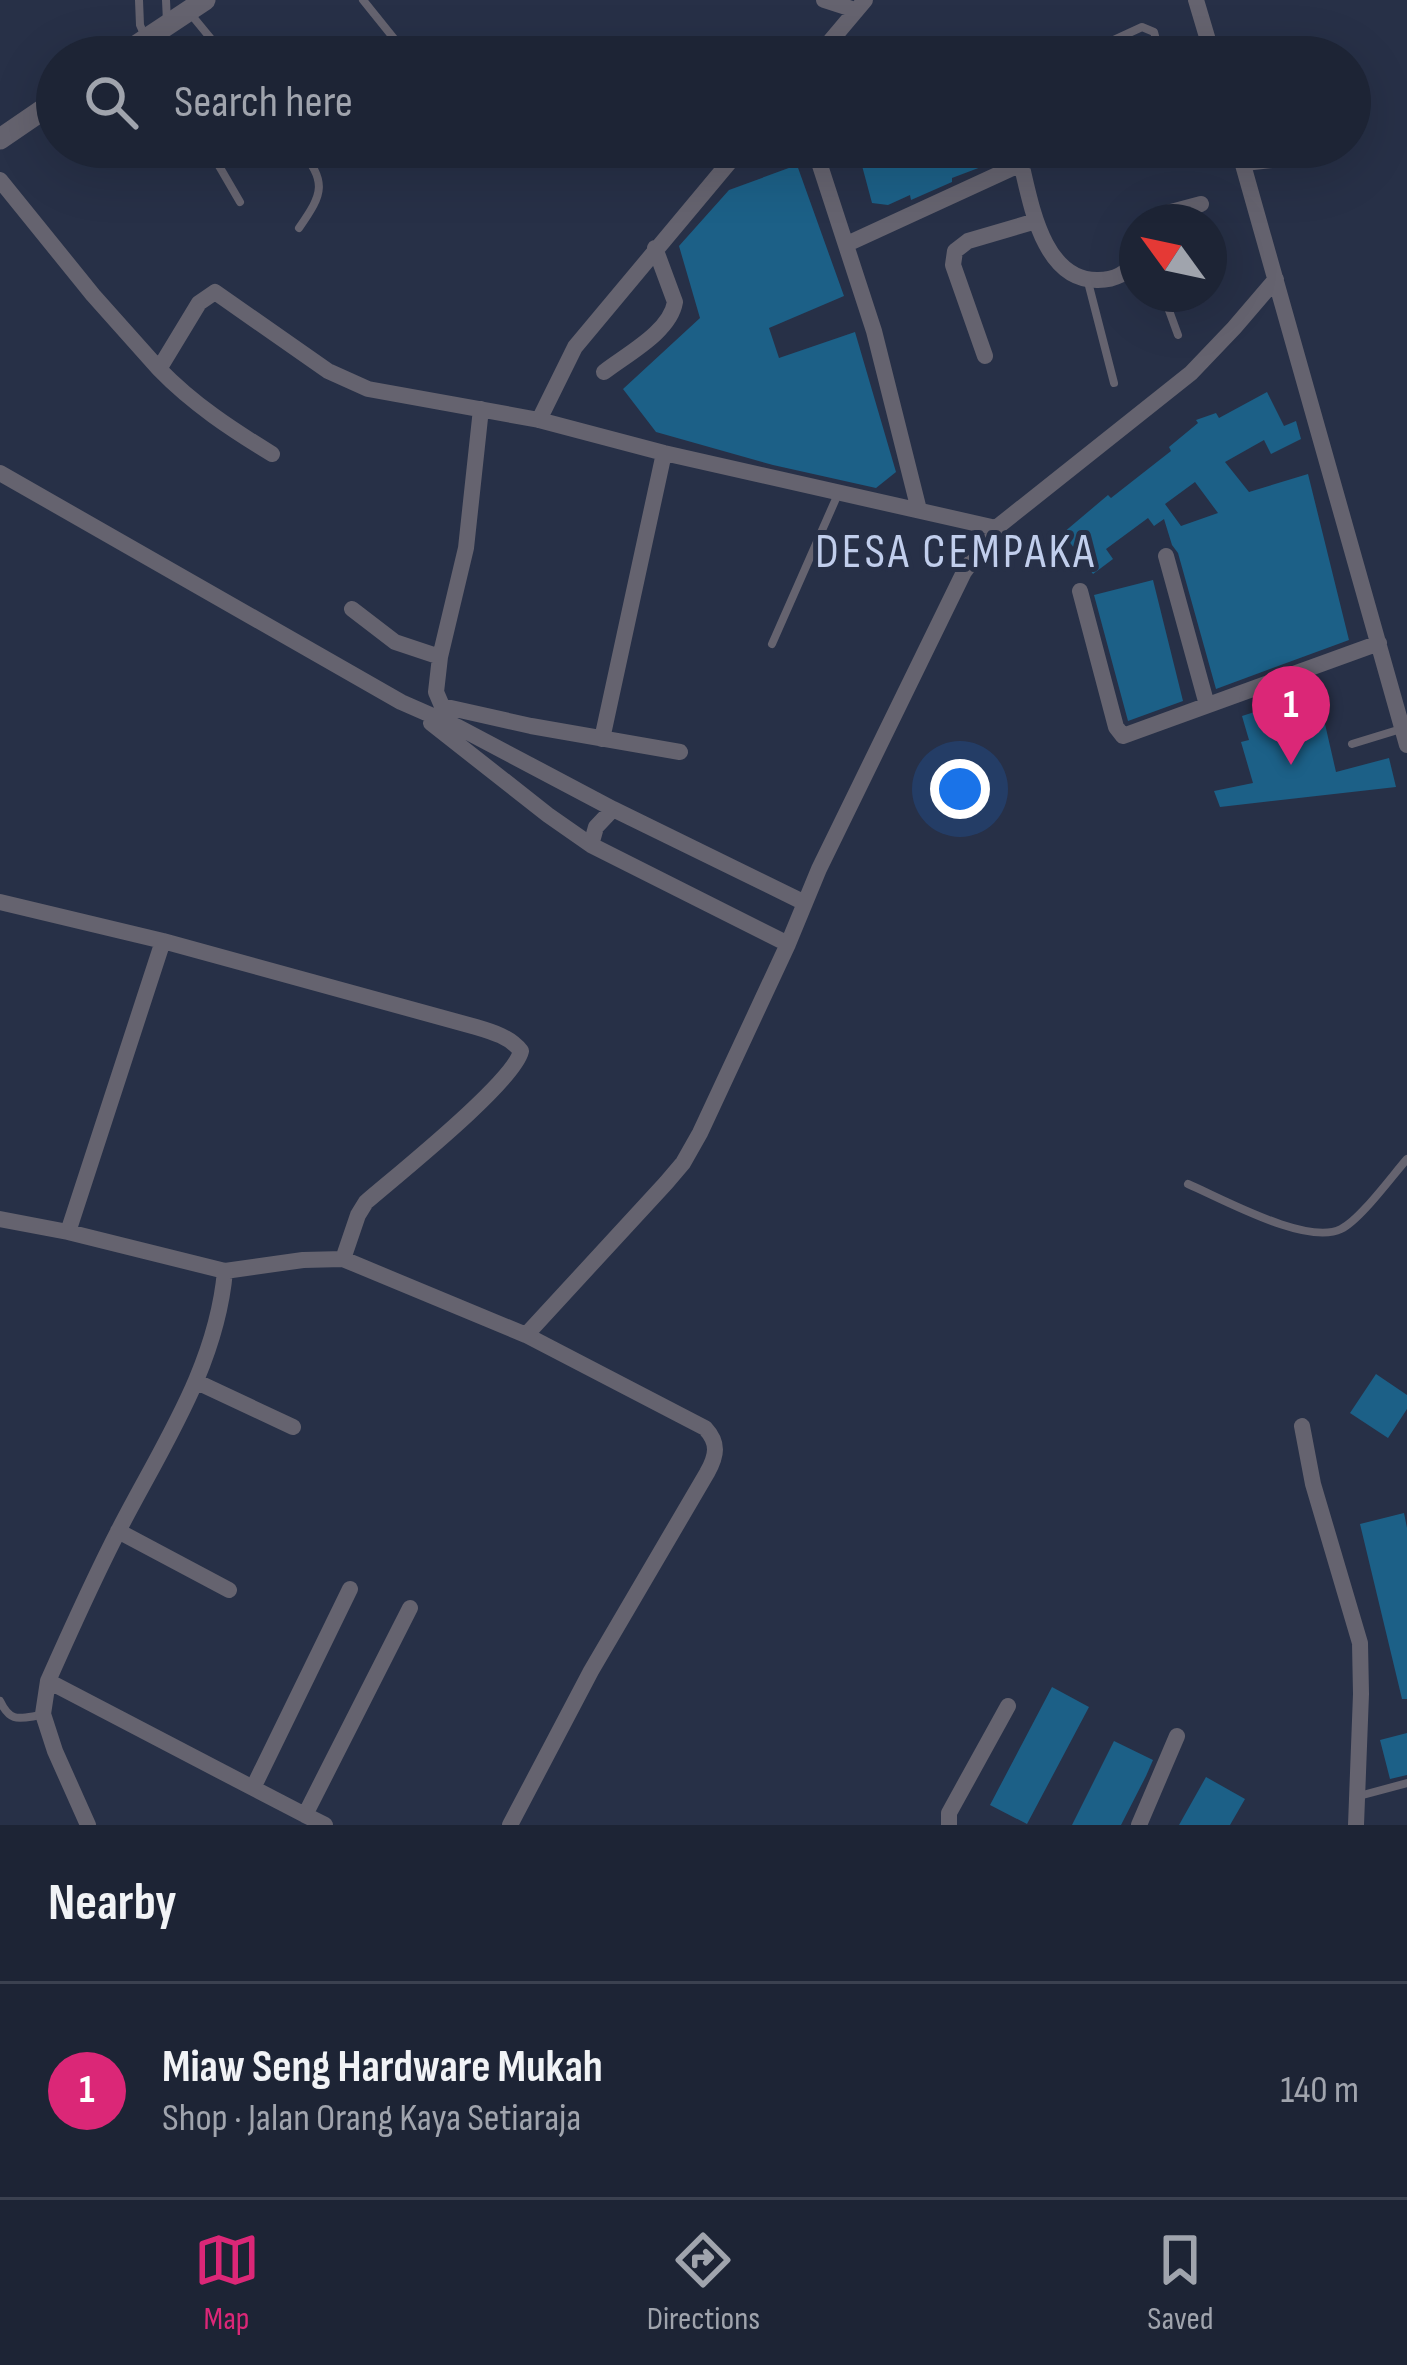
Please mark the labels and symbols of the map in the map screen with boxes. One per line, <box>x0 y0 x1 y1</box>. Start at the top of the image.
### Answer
north arrow <box>1119 204 1227 312</box>
district label: DESA CEMPAKA <box>815 524 1097 581</box>
pin: 1 <box>1252 666 1330 765</box>
your location <box>930 759 990 819</box>

